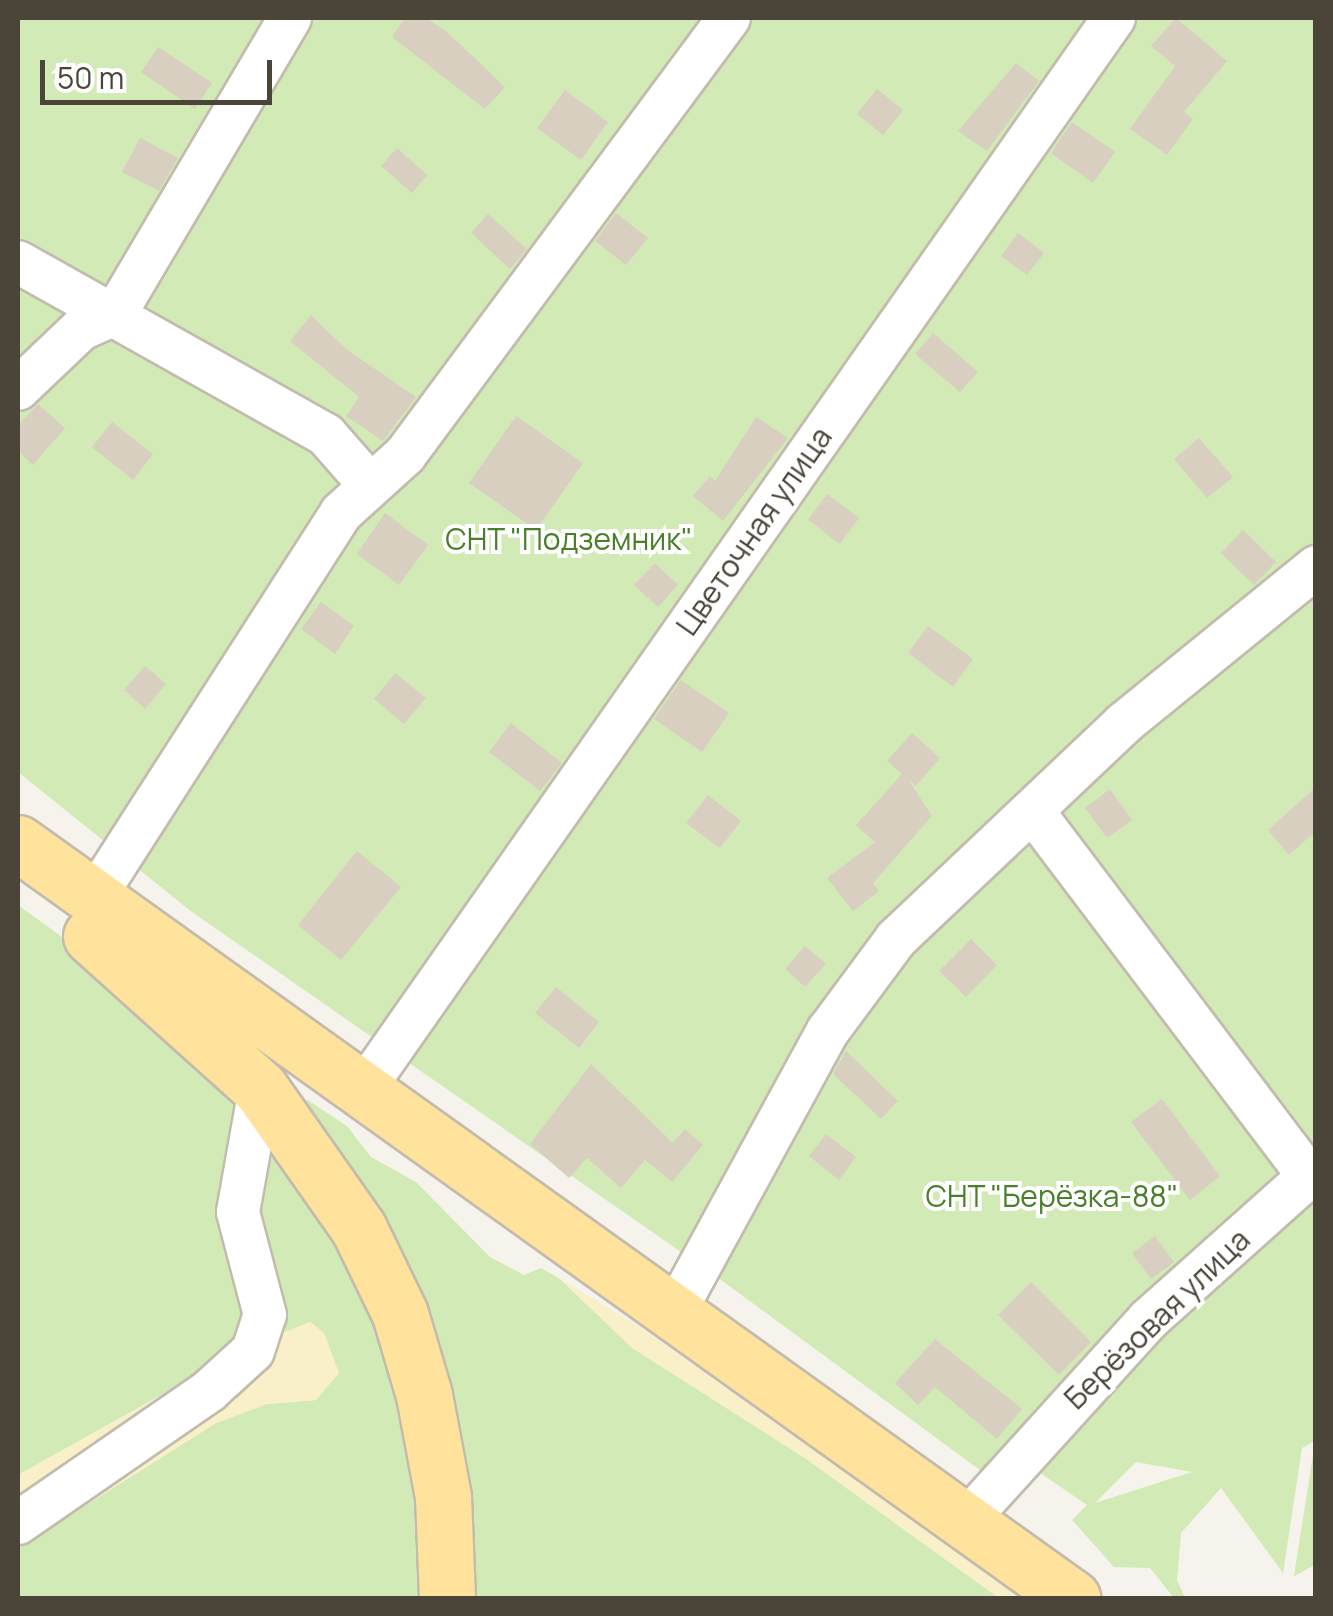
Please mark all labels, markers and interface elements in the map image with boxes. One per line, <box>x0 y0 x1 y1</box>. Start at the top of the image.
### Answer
scale bar <box>45 40 278 102</box>
text: 50 m <box>57 57 124 98</box>
street label: Цветочная улица <box>669 420 839 642</box>
park label: СНТ "Подземник" <box>445 521 693 557</box>
park label: СНТ "Берёзка-88" <box>925 1178 1179 1214</box>
street label: Берёзовая улица <box>1057 1222 1257 1416</box>

